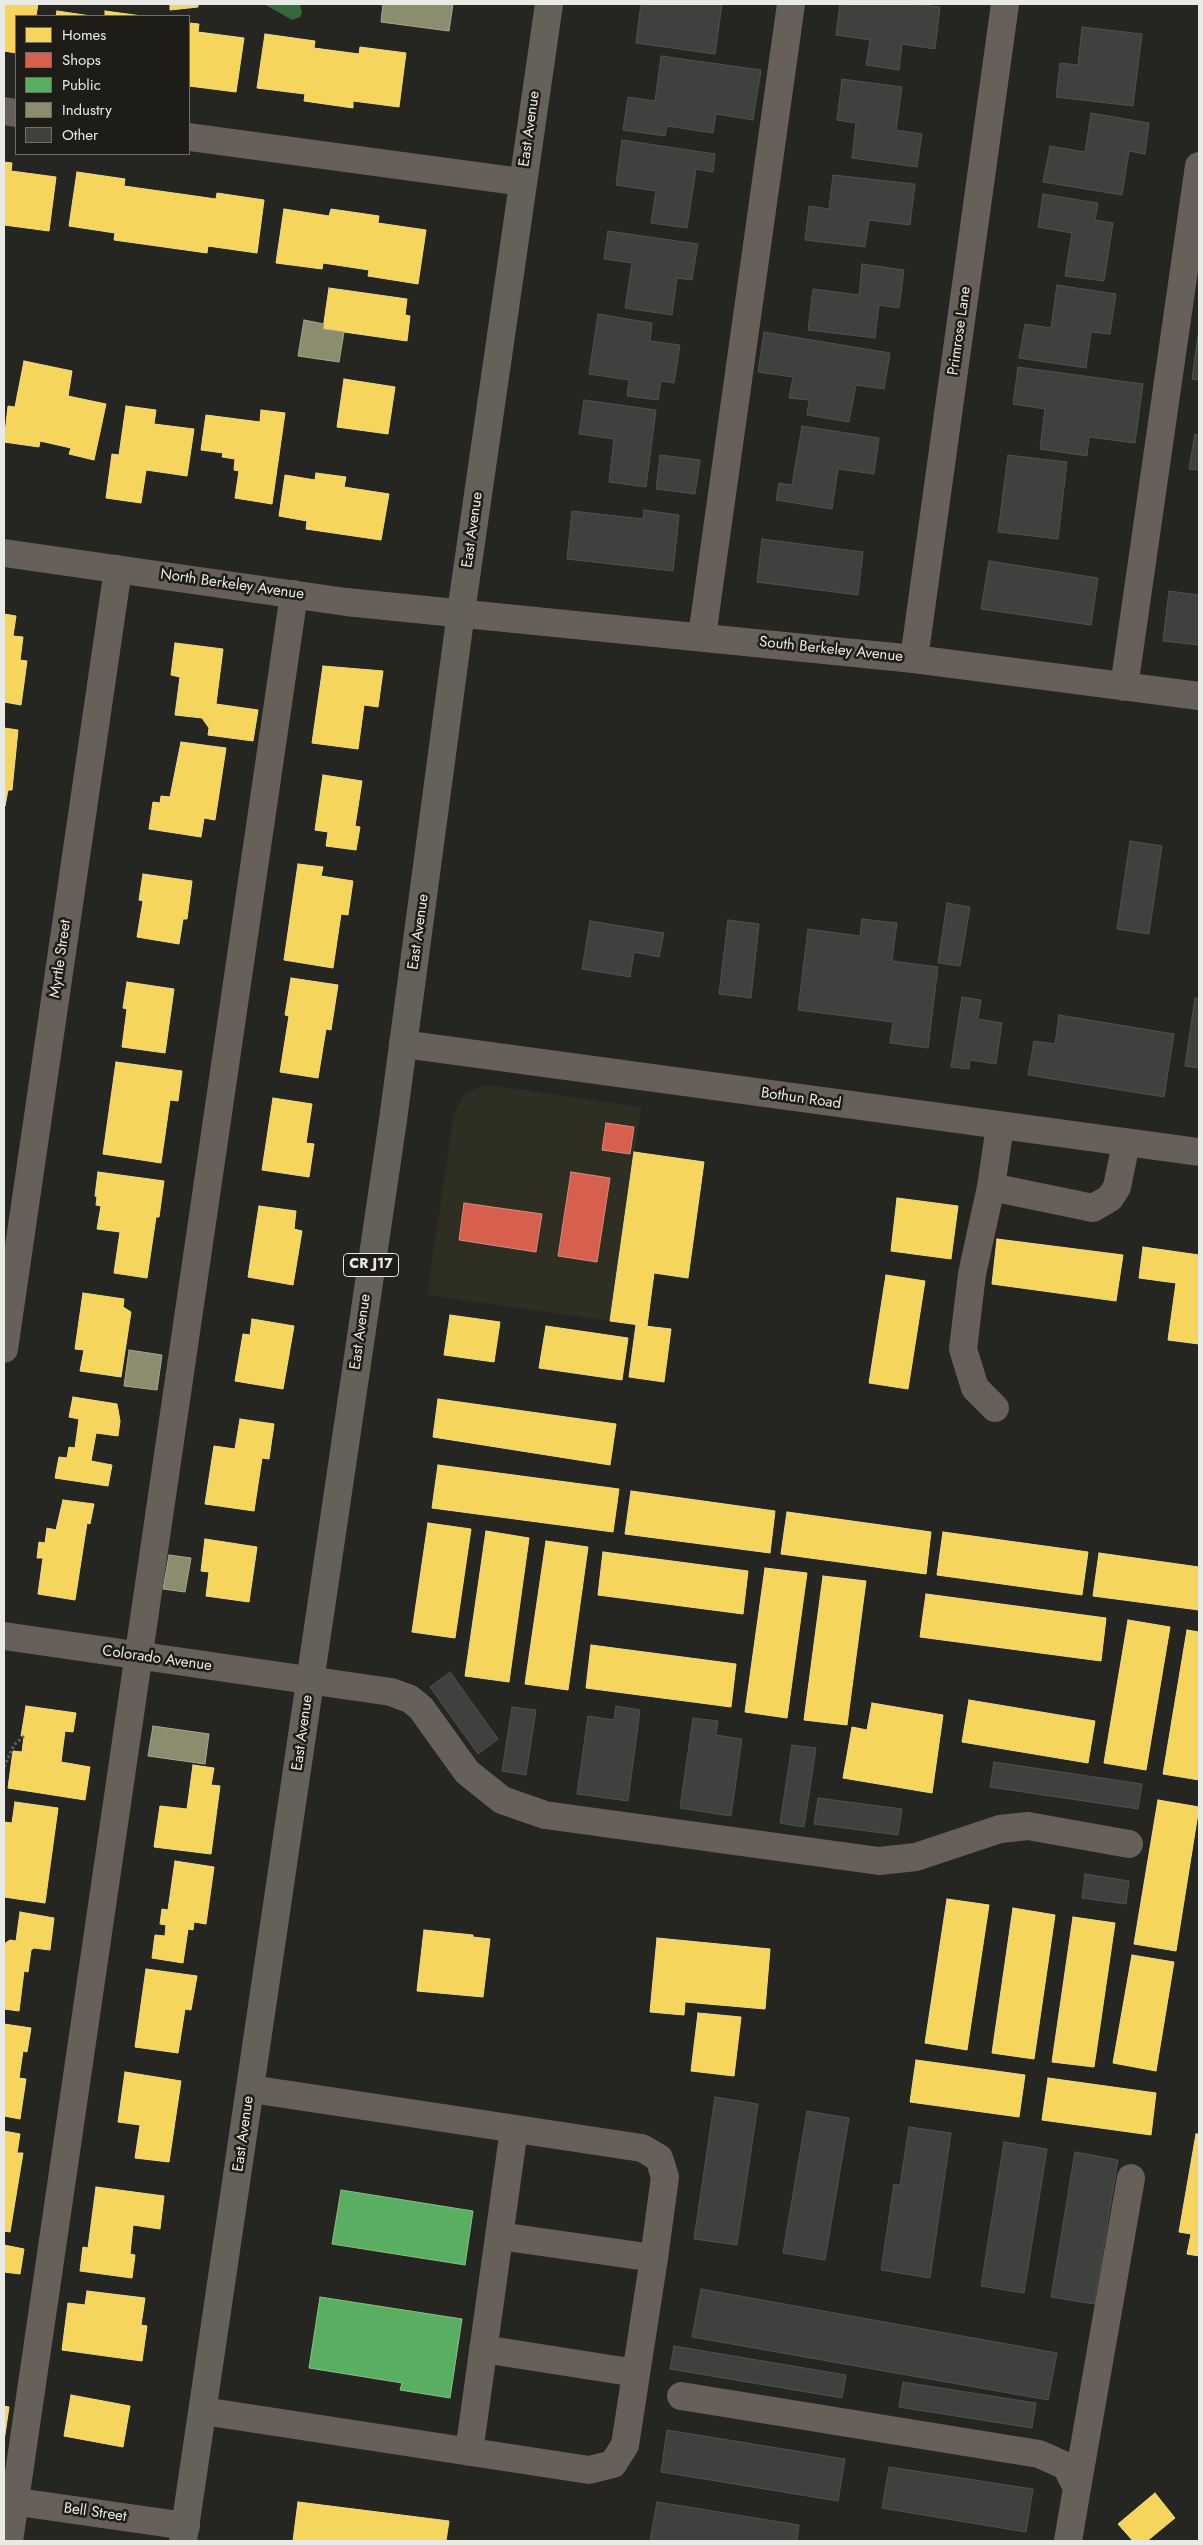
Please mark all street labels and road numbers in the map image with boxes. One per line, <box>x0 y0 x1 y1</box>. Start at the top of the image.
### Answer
street label: East Avenue <box>516 90 544 168</box>
street label: Primrose Lane <box>945 285 975 377</box>
street label: East Avenue <box>459 491 487 569</box>
street label: North Berkeley Avenue <box>159 566 305 604</box>
street label: South Berkeley Avenue <box>758 634 904 666</box>
street label: East Avenue <box>405 893 433 971</box>
street label: Myrtle Street <box>47 919 75 999</box>
street label: Bothun Road <box>760 1084 842 1114</box>
road number: CR J17 <box>344 1254 398 1276</box>
street label: East Avenue <box>347 1293 375 1371</box>
street label: Colorado Avenue <box>101 1642 213 1676</box>
street label: East Avenue <box>289 1694 317 1772</box>
street label: East Avenue <box>230 2095 258 2173</box>
street label: Bell Street <box>62 2500 128 2526</box>

